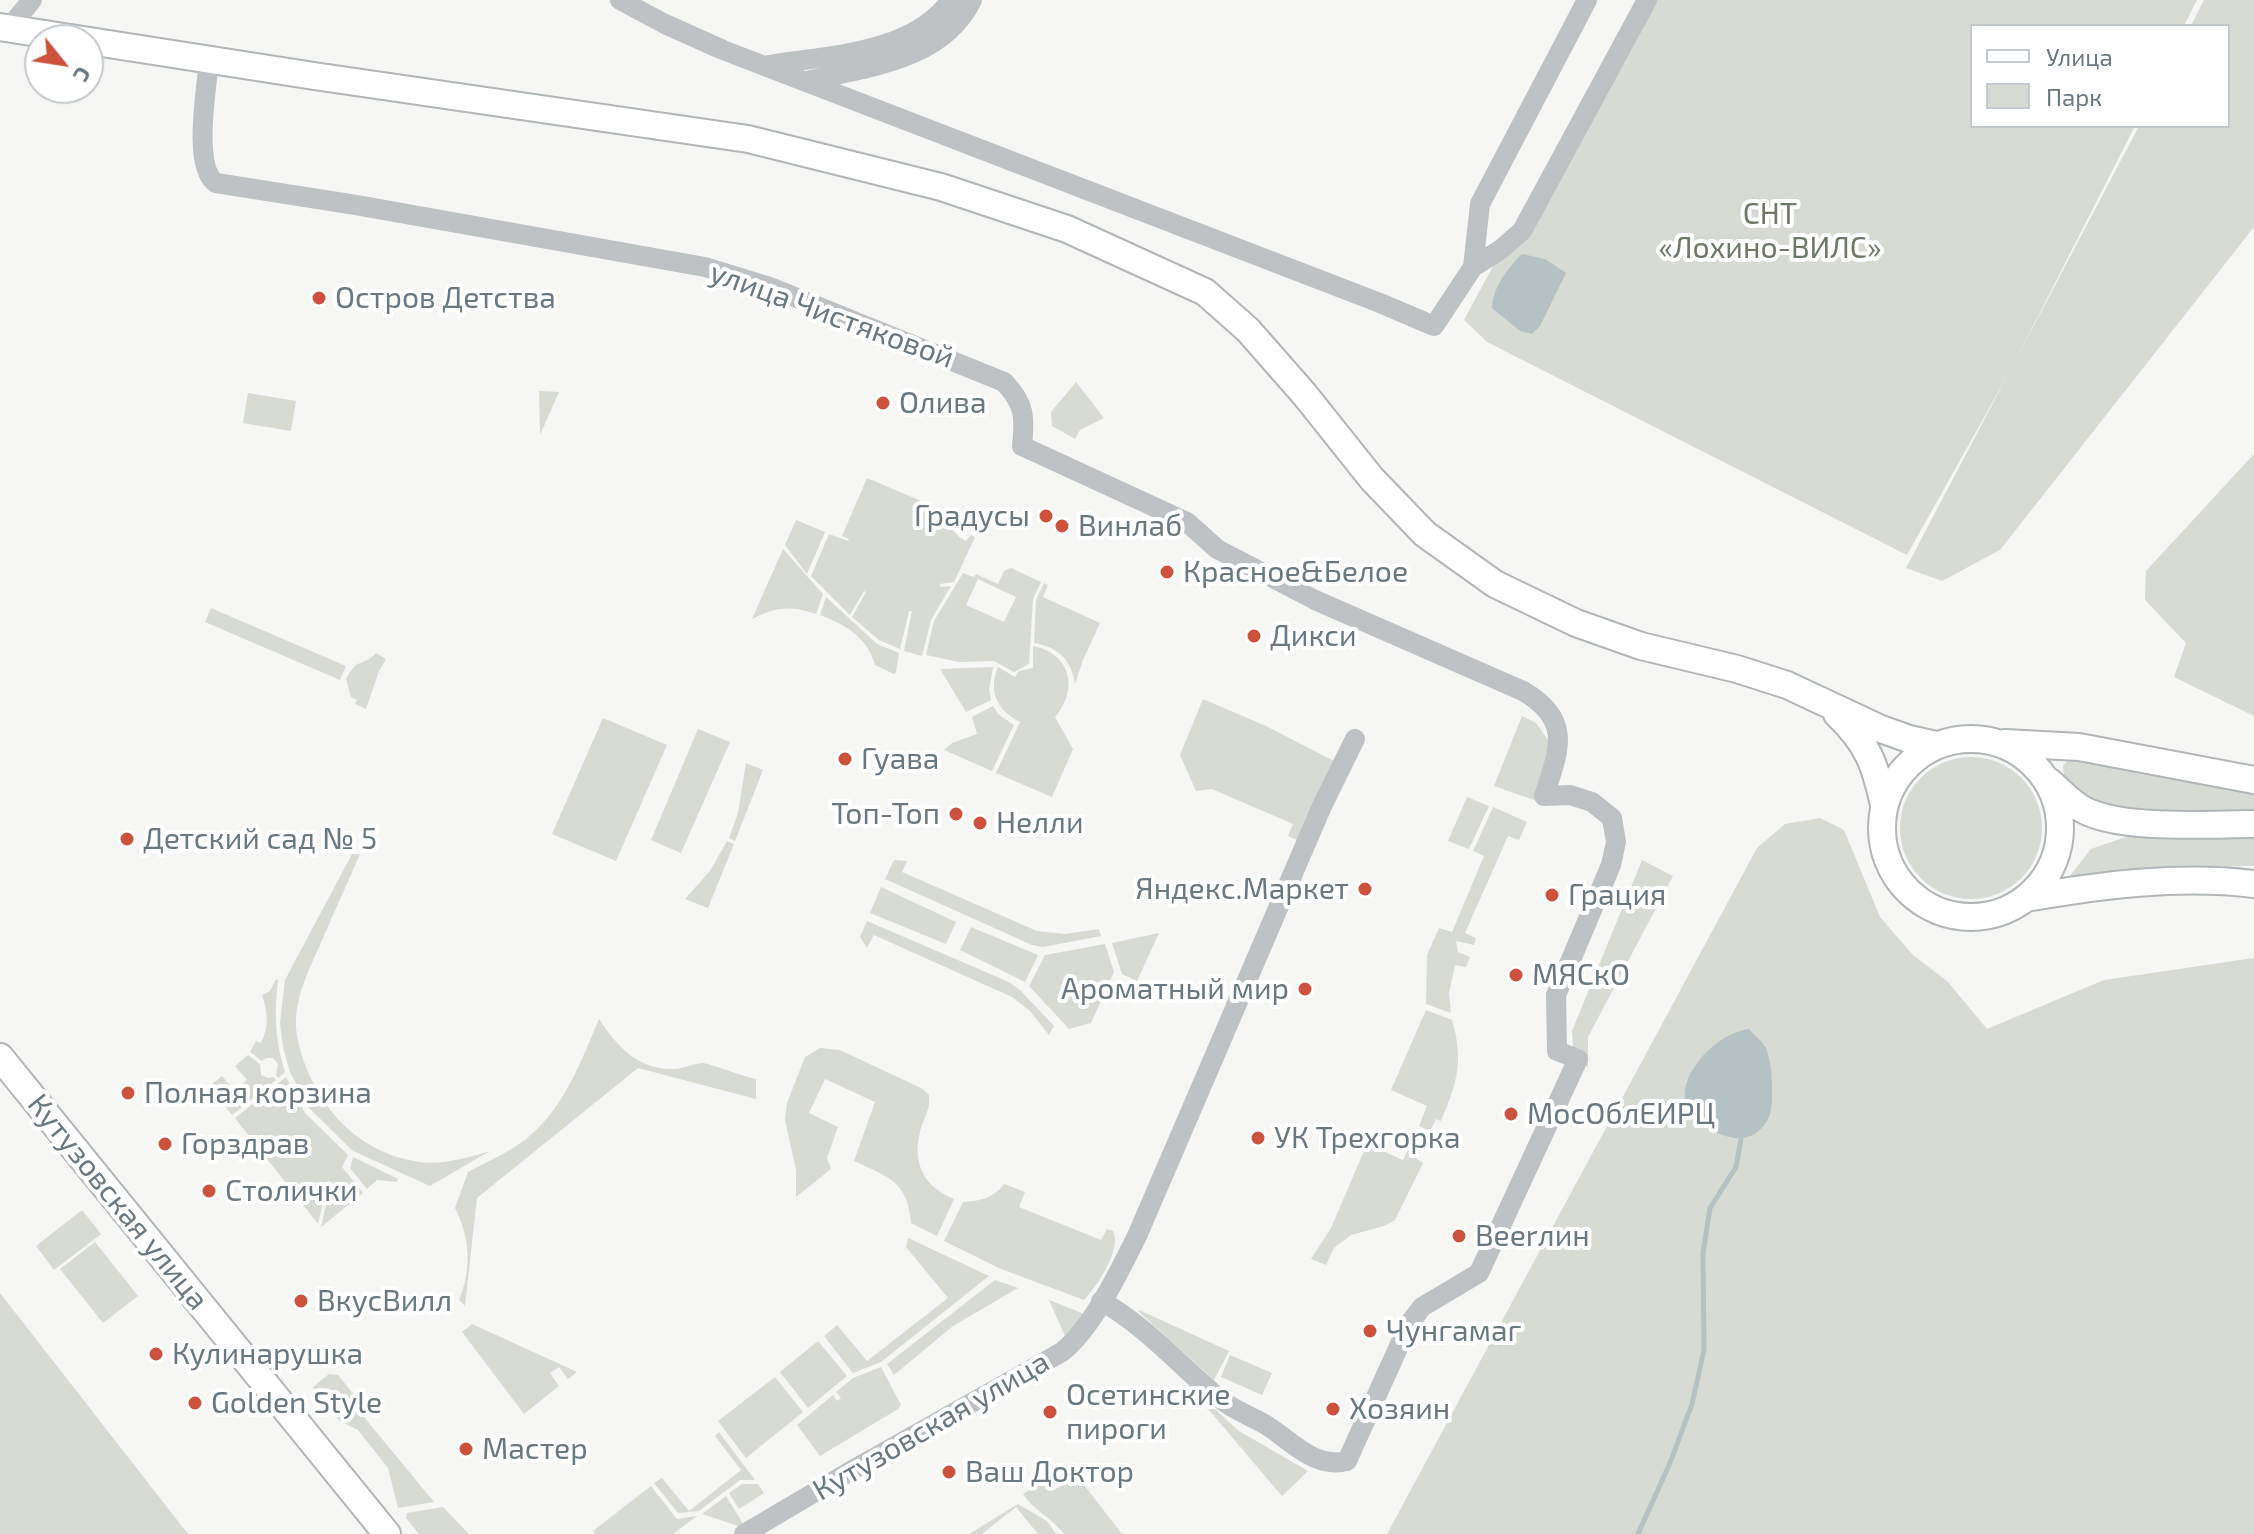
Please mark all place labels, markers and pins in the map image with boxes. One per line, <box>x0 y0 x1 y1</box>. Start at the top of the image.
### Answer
place label: Остров Детства <box>335 280 556 316</box>
marker: Остров Детства <box>310 289 328 307</box>
place label: Олива <box>899 385 986 421</box>
marker: Олива <box>874 394 892 412</box>
place label: Градусы <box>914 498 1030 534</box>
marker: Градусы <box>1037 507 1055 525</box>
place label: Винлаб <box>1078 508 1182 544</box>
marker: Винлаб <box>1053 517 1071 535</box>
place label: Красное&Белое <box>1183 554 1408 590</box>
marker: Красное&Белое <box>1158 563 1176 581</box>
place label: Дикси <box>1270 618 1357 654</box>
marker: Дикси <box>1245 627 1263 645</box>
place label: Гуава <box>861 741 939 777</box>
marker: Гуава <box>836 750 854 768</box>
place label: Топ-Топ <box>831 796 940 832</box>
marker: Топ-Топ <box>947 805 965 823</box>
place label: Нелли <box>996 805 1084 841</box>
marker: Нелли <box>971 814 989 832</box>
place label: Детский сад № 5 <box>143 821 377 857</box>
marker: Детский сад № 5 <box>118 830 136 848</box>
place label: Яндекс.Маркет <box>1135 871 1349 907</box>
place label: Грация <box>1568 877 1666 913</box>
marker: Яндекс.Маркет <box>1356 880 1374 898</box>
marker: Грация <box>1543 886 1561 904</box>
place label: МЯСкО <box>1532 957 1630 993</box>
marker: МЯСкО <box>1507 966 1525 984</box>
place label: Ароматный мир <box>1061 971 1289 1007</box>
marker: Ароматный мир <box>1296 980 1314 998</box>
place label: Полная корзина <box>144 1075 372 1111</box>
marker: Полная корзина <box>119 1084 137 1102</box>
place label: МосОблЕИРЦ <box>1527 1096 1715 1132</box>
marker: МосОблЕИРЦ <box>1502 1105 1520 1123</box>
place label: УК Трехгорка <box>1274 1120 1460 1156</box>
place label: Горздрав <box>181 1126 309 1162</box>
marker: УК Трехгорка <box>1249 1129 1267 1147</box>
marker: Горздрав <box>156 1135 174 1153</box>
place label: Столички <box>225 1173 358 1209</box>
marker: Столички <box>200 1182 218 1200</box>
place label: Beerлин <box>1475 1218 1590 1254</box>
marker: Beerлин <box>1450 1227 1468 1245</box>
place label: ВкусВилл <box>317 1283 452 1319</box>
marker: ВкусВилл <box>292 1292 310 1310</box>
place label: Чунгамаг <box>1386 1313 1521 1349</box>
marker: Чунгамаг <box>1361 1322 1379 1340</box>
place label: Кулинарушка <box>172 1336 363 1372</box>
marker: Кулинарушка <box>147 1345 165 1363</box>
place label: Осетинские пироги <box>1066 1377 1230 1448</box>
place label: Golden Style <box>211 1385 382 1421</box>
place label: Хозяин <box>1349 1391 1450 1427</box>
marker: Golden Style <box>186 1394 204 1412</box>
marker: Хозяин <box>1324 1400 1342 1418</box>
marker: Осетинские пироги <box>1041 1403 1059 1421</box>
place label: Мастер <box>482 1431 588 1467</box>
marker: Мастер <box>457 1440 475 1458</box>
place label: Ваш Доктор <box>965 1454 1134 1490</box>
marker: Ваш Доктор <box>940 1463 958 1481</box>

